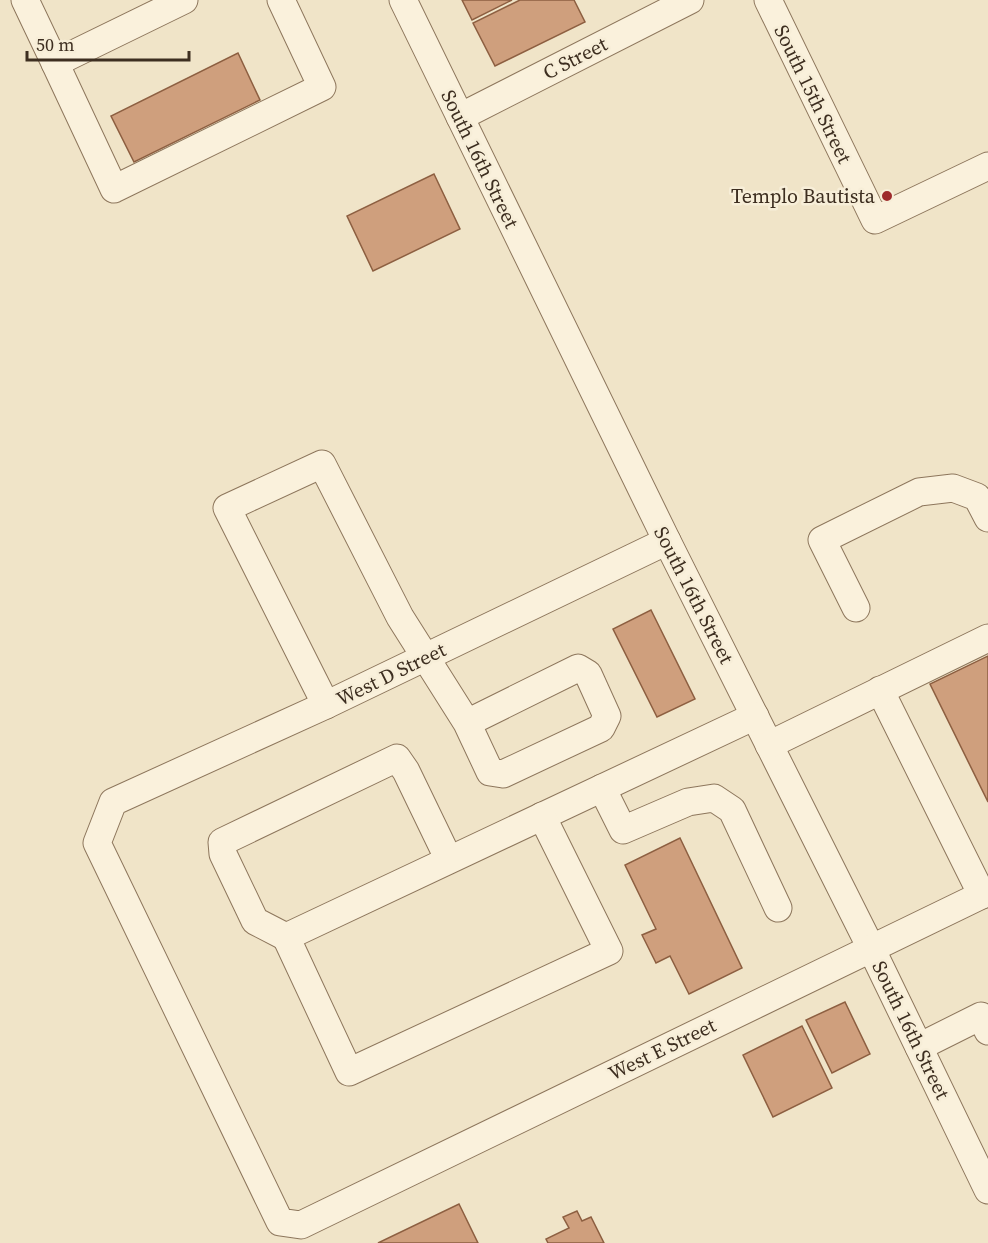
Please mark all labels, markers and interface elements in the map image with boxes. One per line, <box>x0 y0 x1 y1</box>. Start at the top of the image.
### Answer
street label: South 15th Street <box>767 20 859 168</box>
scale bar <box>27 24 189 62</box>
street label: C Street <box>538 30 613 86</box>
text: 50 m <box>36 32 74 57</box>
street label: South 16th Street <box>434 85 526 233</box>
place label: Templo Bautista <box>731 182 876 210</box>
marker: Templo Bautista <box>880 189 894 203</box>
street label: South 16th Street <box>647 521 741 669</box>
street label: West D Street <box>332 635 451 713</box>
street label: South 16th Street <box>865 956 957 1104</box>
street label: West E Street <box>604 1011 721 1087</box>

